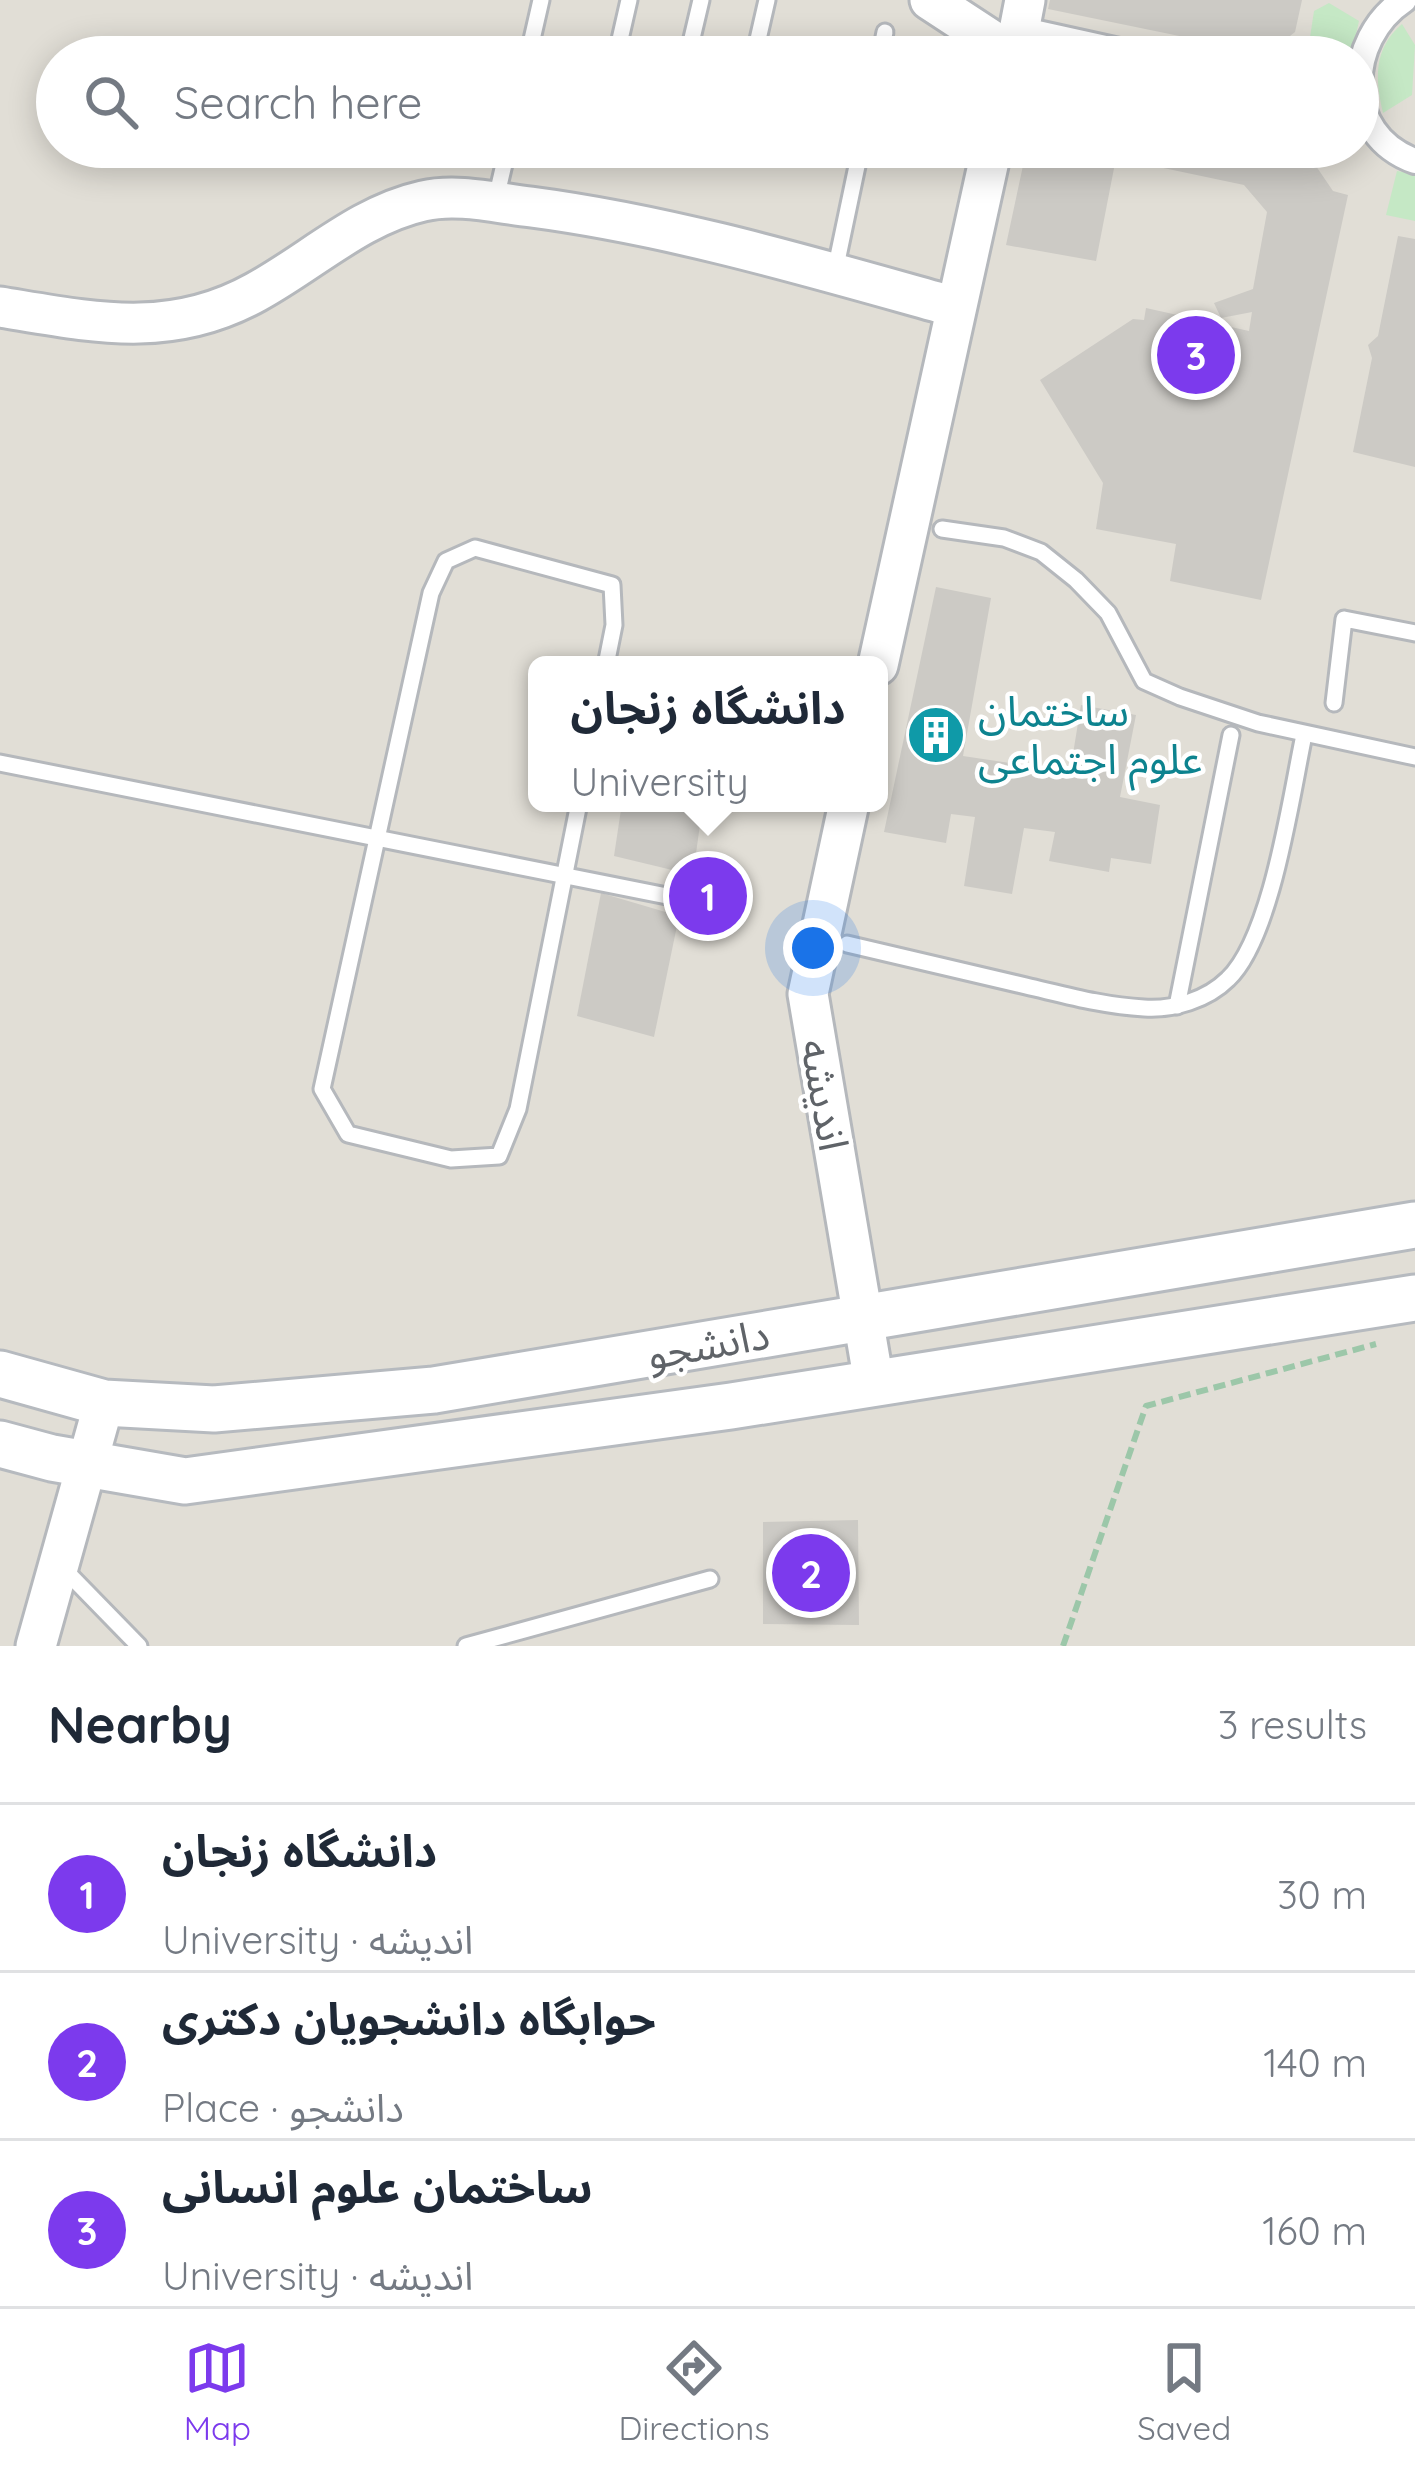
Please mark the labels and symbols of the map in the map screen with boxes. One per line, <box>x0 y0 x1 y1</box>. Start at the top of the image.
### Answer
pin: 3 <box>1157 310 1235 400</box>
place label: ساختمان علوم اجتماعی <box>978 684 1202 791</box>
building icon: ساختمان علوم اجتماعی <box>905 704 967 766</box>
pin: 1 <box>669 851 747 941</box>
your location <box>783 918 843 978</box>
street label: اندیشه <box>790 1035 861 1155</box>
street label: دانشجو <box>642 1307 773 1380</box>
pin: 2 <box>772 1528 850 1618</box>

